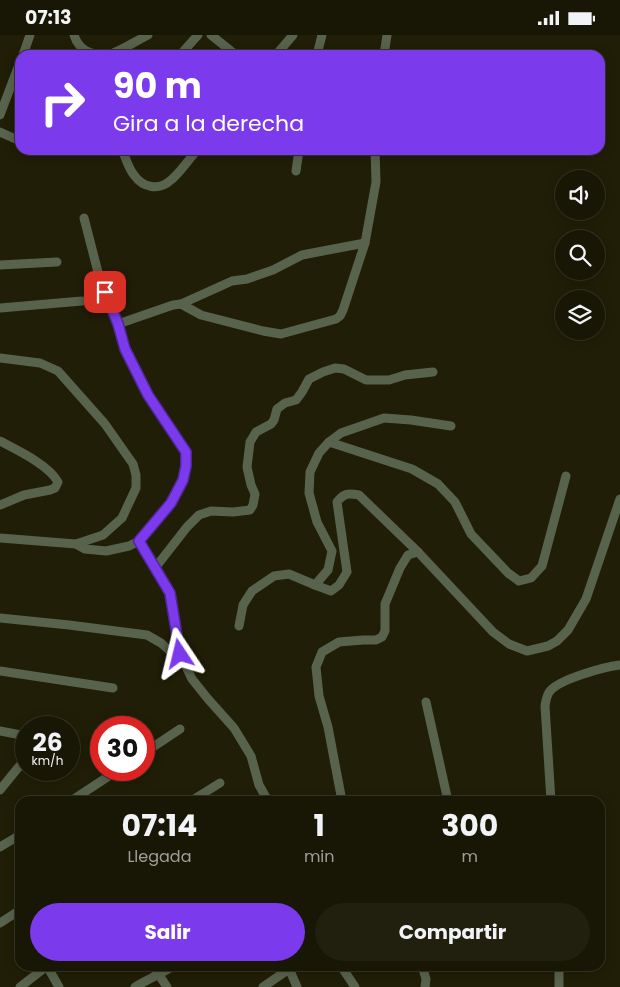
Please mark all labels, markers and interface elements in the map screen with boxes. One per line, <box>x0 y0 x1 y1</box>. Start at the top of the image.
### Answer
text: 07:13 <box>25 4 72 31</box>
text: 90 m <box>113 61 202 110</box>
icon: right <box>30 70 95 135</box>
text: Gira a la derecha <box>113 108 304 139</box>
map controls <box>555 170 605 340</box>
button: sound <box>555 170 605 220</box>
button: search <box>555 230 605 280</box>
pin <box>84 271 126 313</box>
icon: arrive <box>91 278 119 306</box>
button: layers <box>555 290 605 340</box>
position arrow <box>153 627 205 679</box>
speed limit sign: 30 <box>90 716 155 781</box>
text: 26 <box>32 725 63 760</box>
text: km/h <box>32 752 63 769</box>
text: 07:14 <box>122 804 197 847</box>
text: 1 <box>314 804 325 847</box>
text: 300 <box>441 804 498 847</box>
text: Llegada <box>127 845 191 868</box>
text: min <box>304 845 335 868</box>
text: m <box>462 845 478 868</box>
button: Salir <box>30 903 305 961</box>
button: Compartir <box>315 903 590 961</box>

